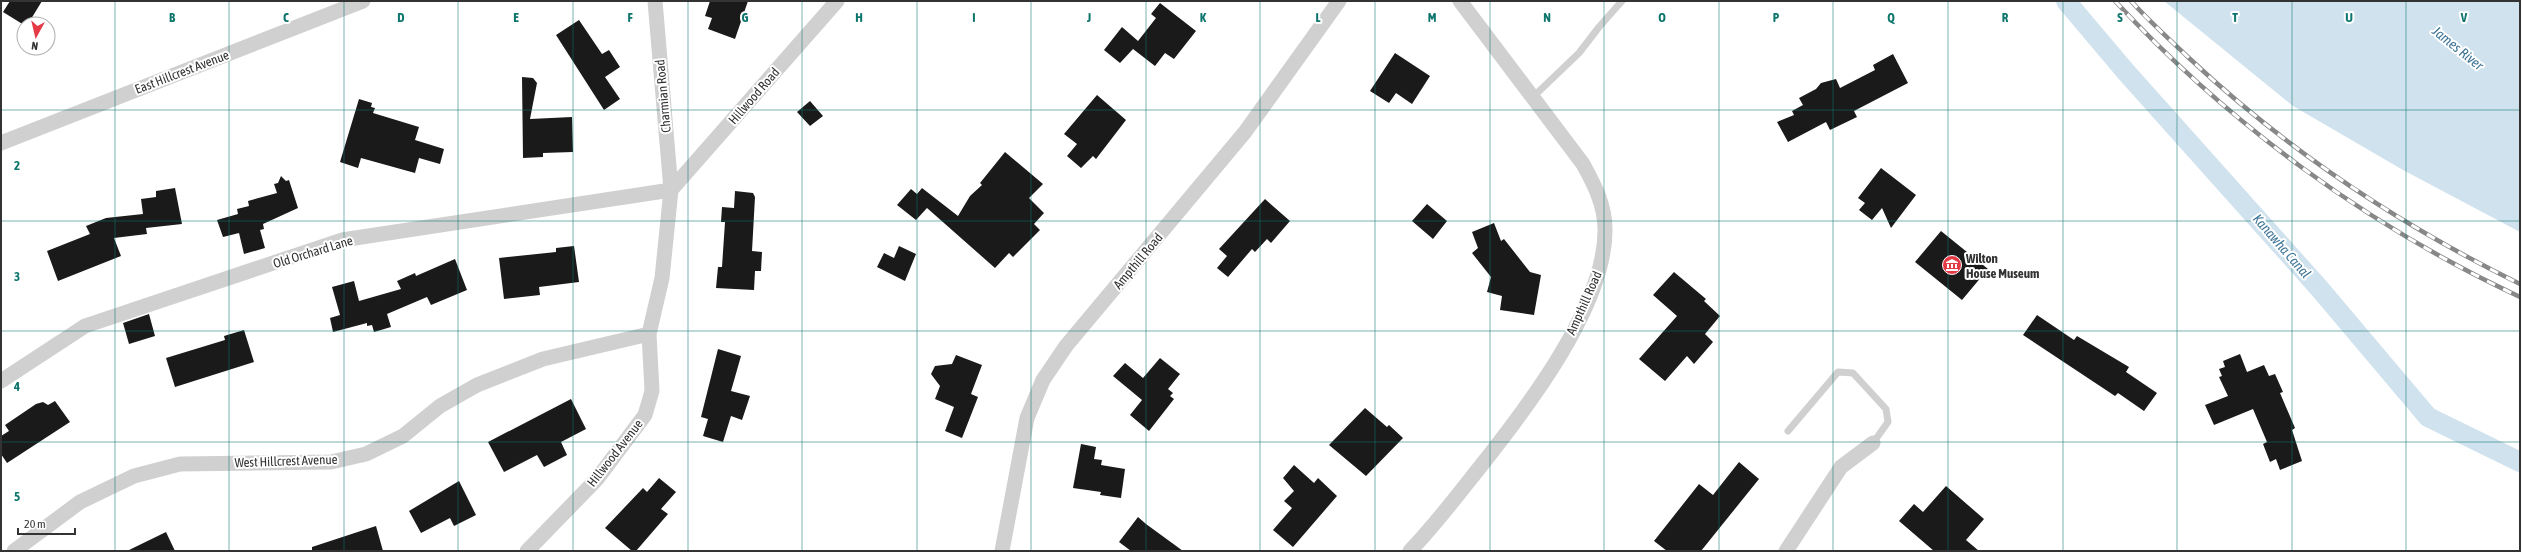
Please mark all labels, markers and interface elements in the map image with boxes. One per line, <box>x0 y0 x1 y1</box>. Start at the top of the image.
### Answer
text: B <box>169 10 176 25</box>
text: C <box>283 10 289 25</box>
text: D <box>397 10 405 25</box>
text: E <box>513 10 519 25</box>
text: F <box>627 10 633 25</box>
text: G <box>742 10 749 25</box>
text: H <box>855 10 863 25</box>
text: I <box>972 10 976 25</box>
text: J <box>1086 10 1091 25</box>
text: K <box>1200 10 1207 25</box>
text: L <box>1315 10 1321 25</box>
text: M <box>1428 10 1437 25</box>
text: N <box>1543 10 1551 25</box>
text: O <box>1658 10 1666 25</box>
text: P <box>1773 10 1780 25</box>
text: Q <box>1887 10 1895 25</box>
text: R <box>2002 10 2009 25</box>
text: S <box>2117 10 2123 25</box>
text: T <box>2232 10 2238 25</box>
text: U <box>2345 10 2353 25</box>
text: V <box>2460 10 2468 25</box>
north arrow <box>16 16 56 56</box>
water label: James River <box>2429 22 2487 74</box>
text: N <box>31 40 39 52</box>
street label: East Hillcrest Avenue <box>133 47 231 97</box>
street label: Charmian Road <box>652 59 674 133</box>
street label: Hillwood Road <box>725 65 783 127</box>
text: 2 <box>14 158 20 173</box>
water label: Kanawha Canal <box>2250 211 2314 282</box>
street label: Ampthill Road <box>1110 230 1166 292</box>
street label: Old Orchard Lane <box>271 233 355 271</box>
place label: Wilton House Museum <box>1965 251 2039 281</box>
museum icon: Wilton House Museum <box>1941 254 1963 276</box>
text: 3 <box>14 269 20 284</box>
street label: Ampthill Road <box>1563 269 1605 337</box>
text: 4 <box>13 379 20 394</box>
street label: Hillwood Avenue <box>584 416 646 490</box>
street label: West Hillcrest Avenue <box>234 452 338 470</box>
text: 5 <box>14 489 20 504</box>
scale bar <box>18 510 75 536</box>
text: 20 m <box>24 517 46 531</box>

